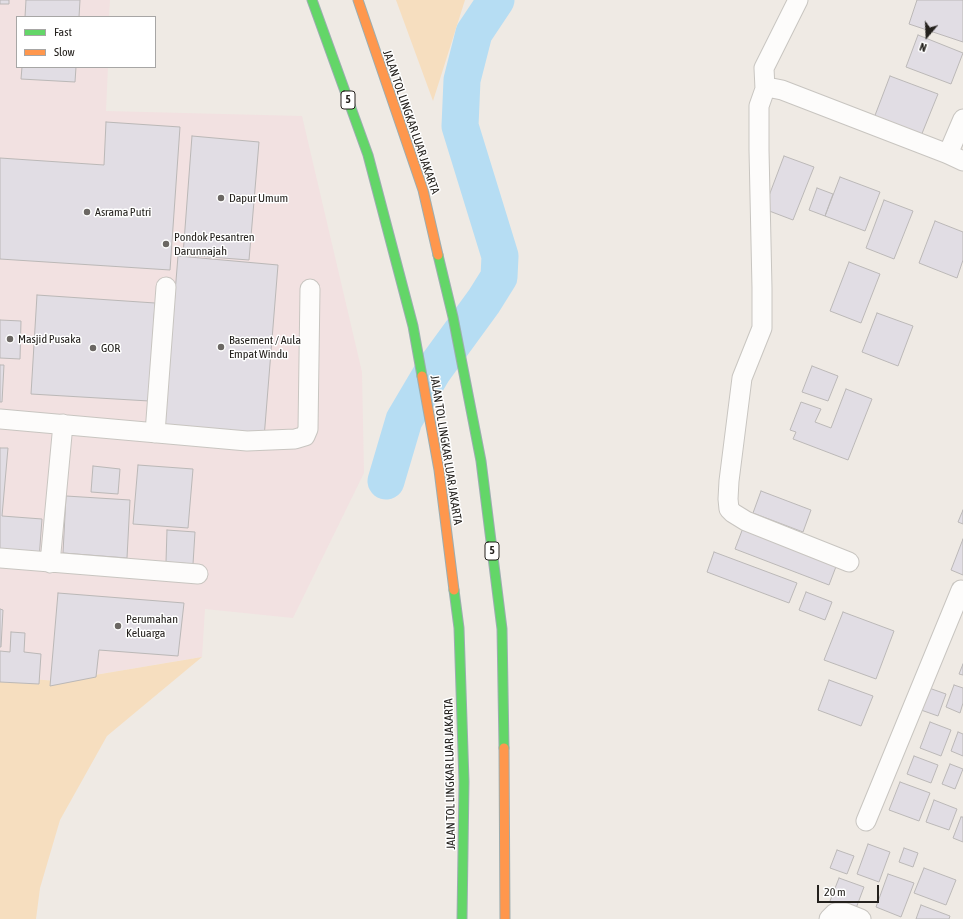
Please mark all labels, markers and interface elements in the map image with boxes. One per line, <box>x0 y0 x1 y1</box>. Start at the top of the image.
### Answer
legend <box>16 16 156 68</box>
north arrow <box>907 16 947 56</box>
text: Fast <box>54 25 72 39</box>
text: N <box>918 41 928 54</box>
text: Slow <box>54 45 75 59</box>
street label: JALAN TOL LINGKAR LUAR JAKARTA <box>380 48 442 196</box>
road number: 5 <box>341 91 355 109</box>
place label: Dapur Umum <box>229 191 288 205</box>
marker: Dapur Umum <box>216 193 226 203</box>
place label: Asrama Putri <box>95 205 151 219</box>
marker: Asrama Putri <box>82 207 92 217</box>
place label: Pondok Pesantren Darunnajah <box>174 230 255 258</box>
marker: Pondok Pesantren Darunnajah <box>161 239 171 249</box>
place label: Masjid Pusaka <box>18 332 81 346</box>
place label: Basement / Aula Empat Windu <box>229 333 301 361</box>
marker: Masjid Pusaka <box>5 334 15 344</box>
place label: GOR <box>101 341 120 355</box>
marker: Basement / Aula Empat Windu <box>216 342 226 352</box>
marker: GOR <box>88 343 98 353</box>
street label: JALAN TOL LINGKAR LUAR JAKARTA <box>427 374 465 526</box>
road number: 5 <box>485 542 499 560</box>
place label: Perumahan Keluarga <box>126 612 178 640</box>
marker: Perumahan Keluarga <box>113 621 123 631</box>
street label: JALAN TOL LINGKAR LUAR JAKARTA <box>441 698 459 850</box>
scale bar <box>819 877 881 903</box>
text: 20 m <box>824 885 846 899</box>

